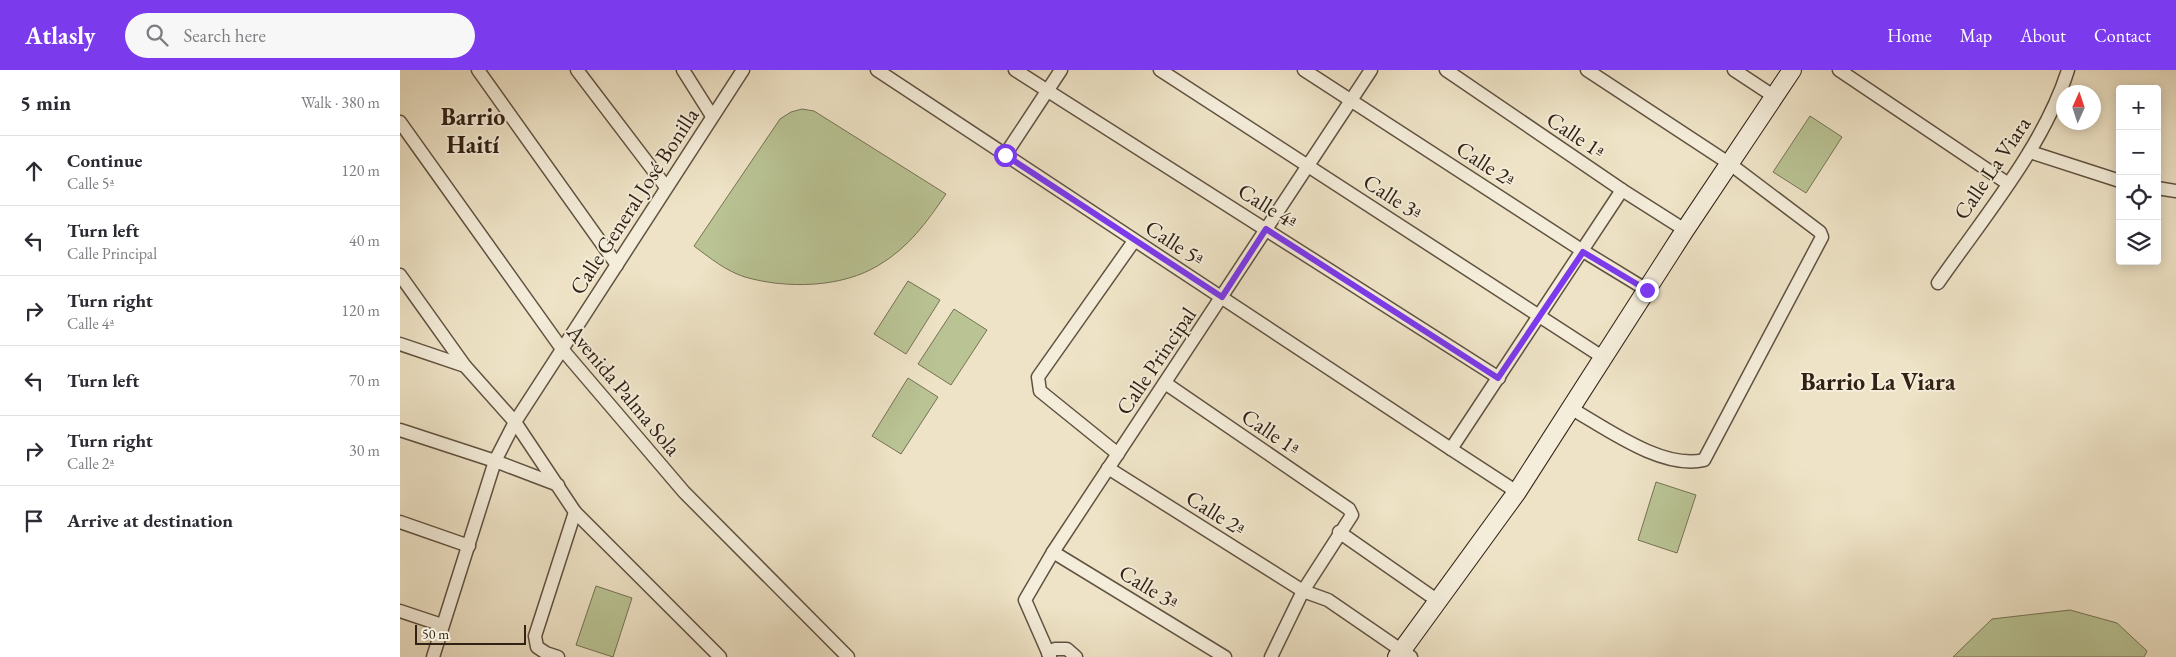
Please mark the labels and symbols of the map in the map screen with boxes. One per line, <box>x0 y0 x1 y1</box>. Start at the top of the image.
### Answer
north arrow <box>2056 85 2101 130</box>
district label: Barrio Haití <box>441 101 505 160</box>
street label: Calle General José Bonilla <box>563 102 705 300</box>
street label: Calle 1ª <box>1541 105 1611 165</box>
street label: Calle La Viara <box>1947 111 2037 225</box>
street label: Calle 2ª <box>1451 134 1521 194</box>
route start <box>994 144 1017 167</box>
street label: Calle 3ª <box>1358 167 1428 227</box>
street label: Calle 4ª <box>1233 176 1304 236</box>
street label: Calle 5ª <box>1140 213 1210 273</box>
route end <box>1636 279 1659 302</box>
street label: Calle Principal <box>1109 302 1203 420</box>
street label: Avenida Palma Sola <box>560 318 688 462</box>
district label: Barrio La Viara <box>1801 366 1956 397</box>
street label: Calle 1ª <box>1236 402 1306 462</box>
street label: Calle 2ª <box>1181 483 1252 543</box>
street label: Calle 3ª <box>1114 558 1185 616</box>
scale bar <box>415 622 526 645</box>

